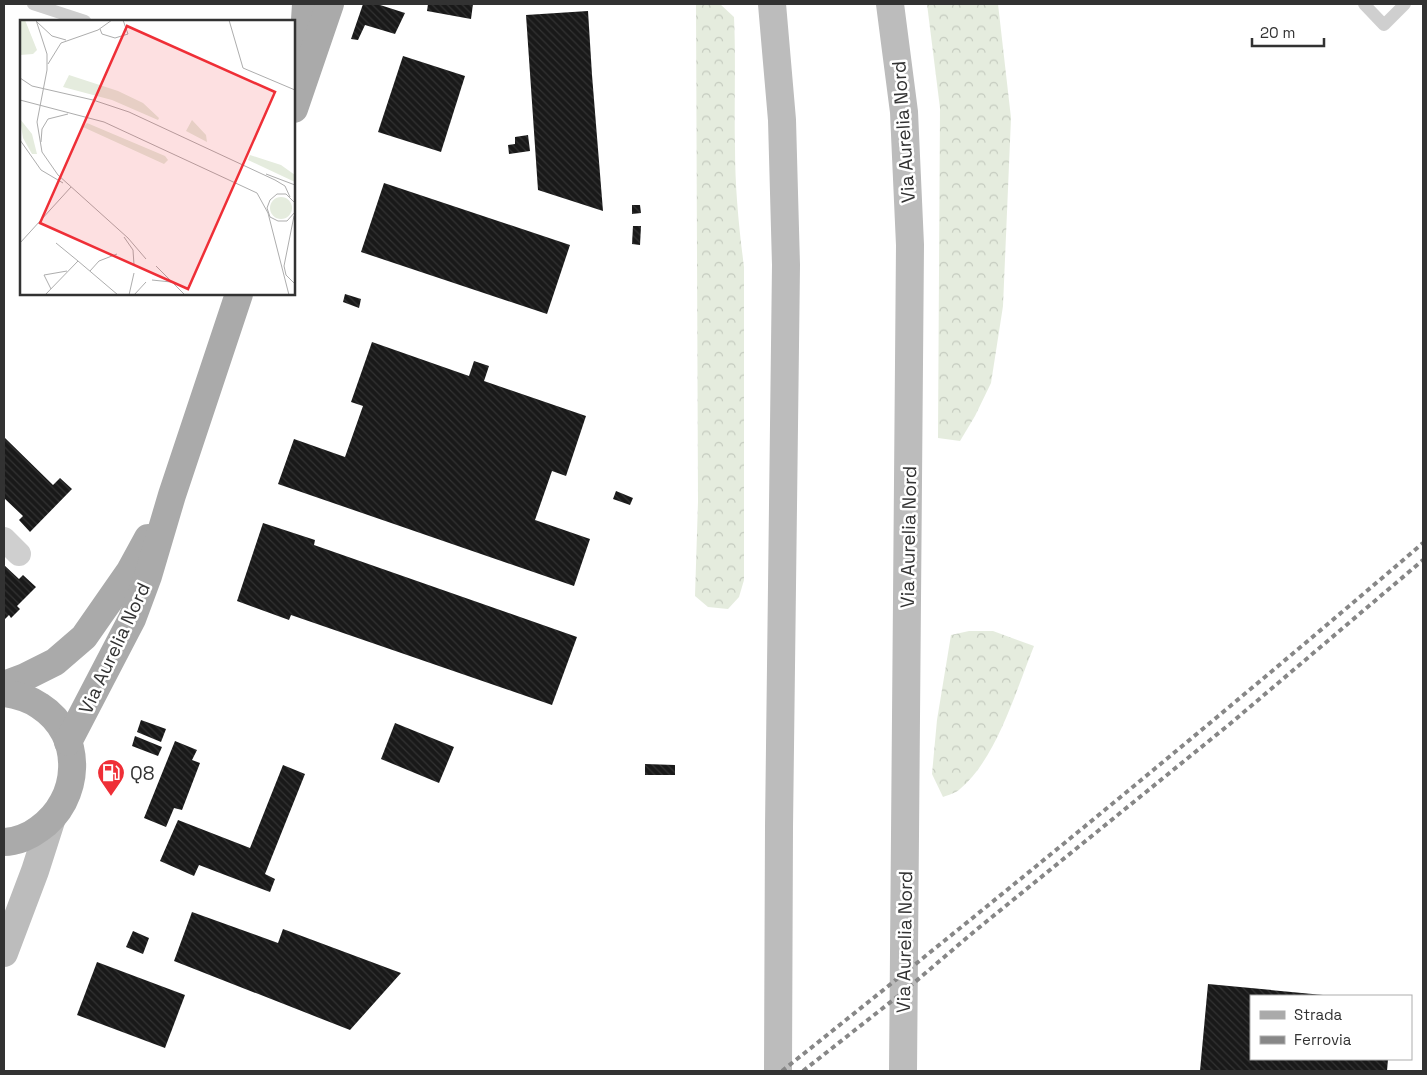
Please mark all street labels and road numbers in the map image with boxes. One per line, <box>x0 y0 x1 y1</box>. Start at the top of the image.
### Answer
street label: Via Aurelia Nord <box>886 60 921 204</box>
street label: Via Aurelia Nord <box>895 466 922 608</box>
street label: Via Aurelia Nord <box>73 579 156 718</box>
street label: Via Aurelia Nord <box>891 871 918 1013</box>

